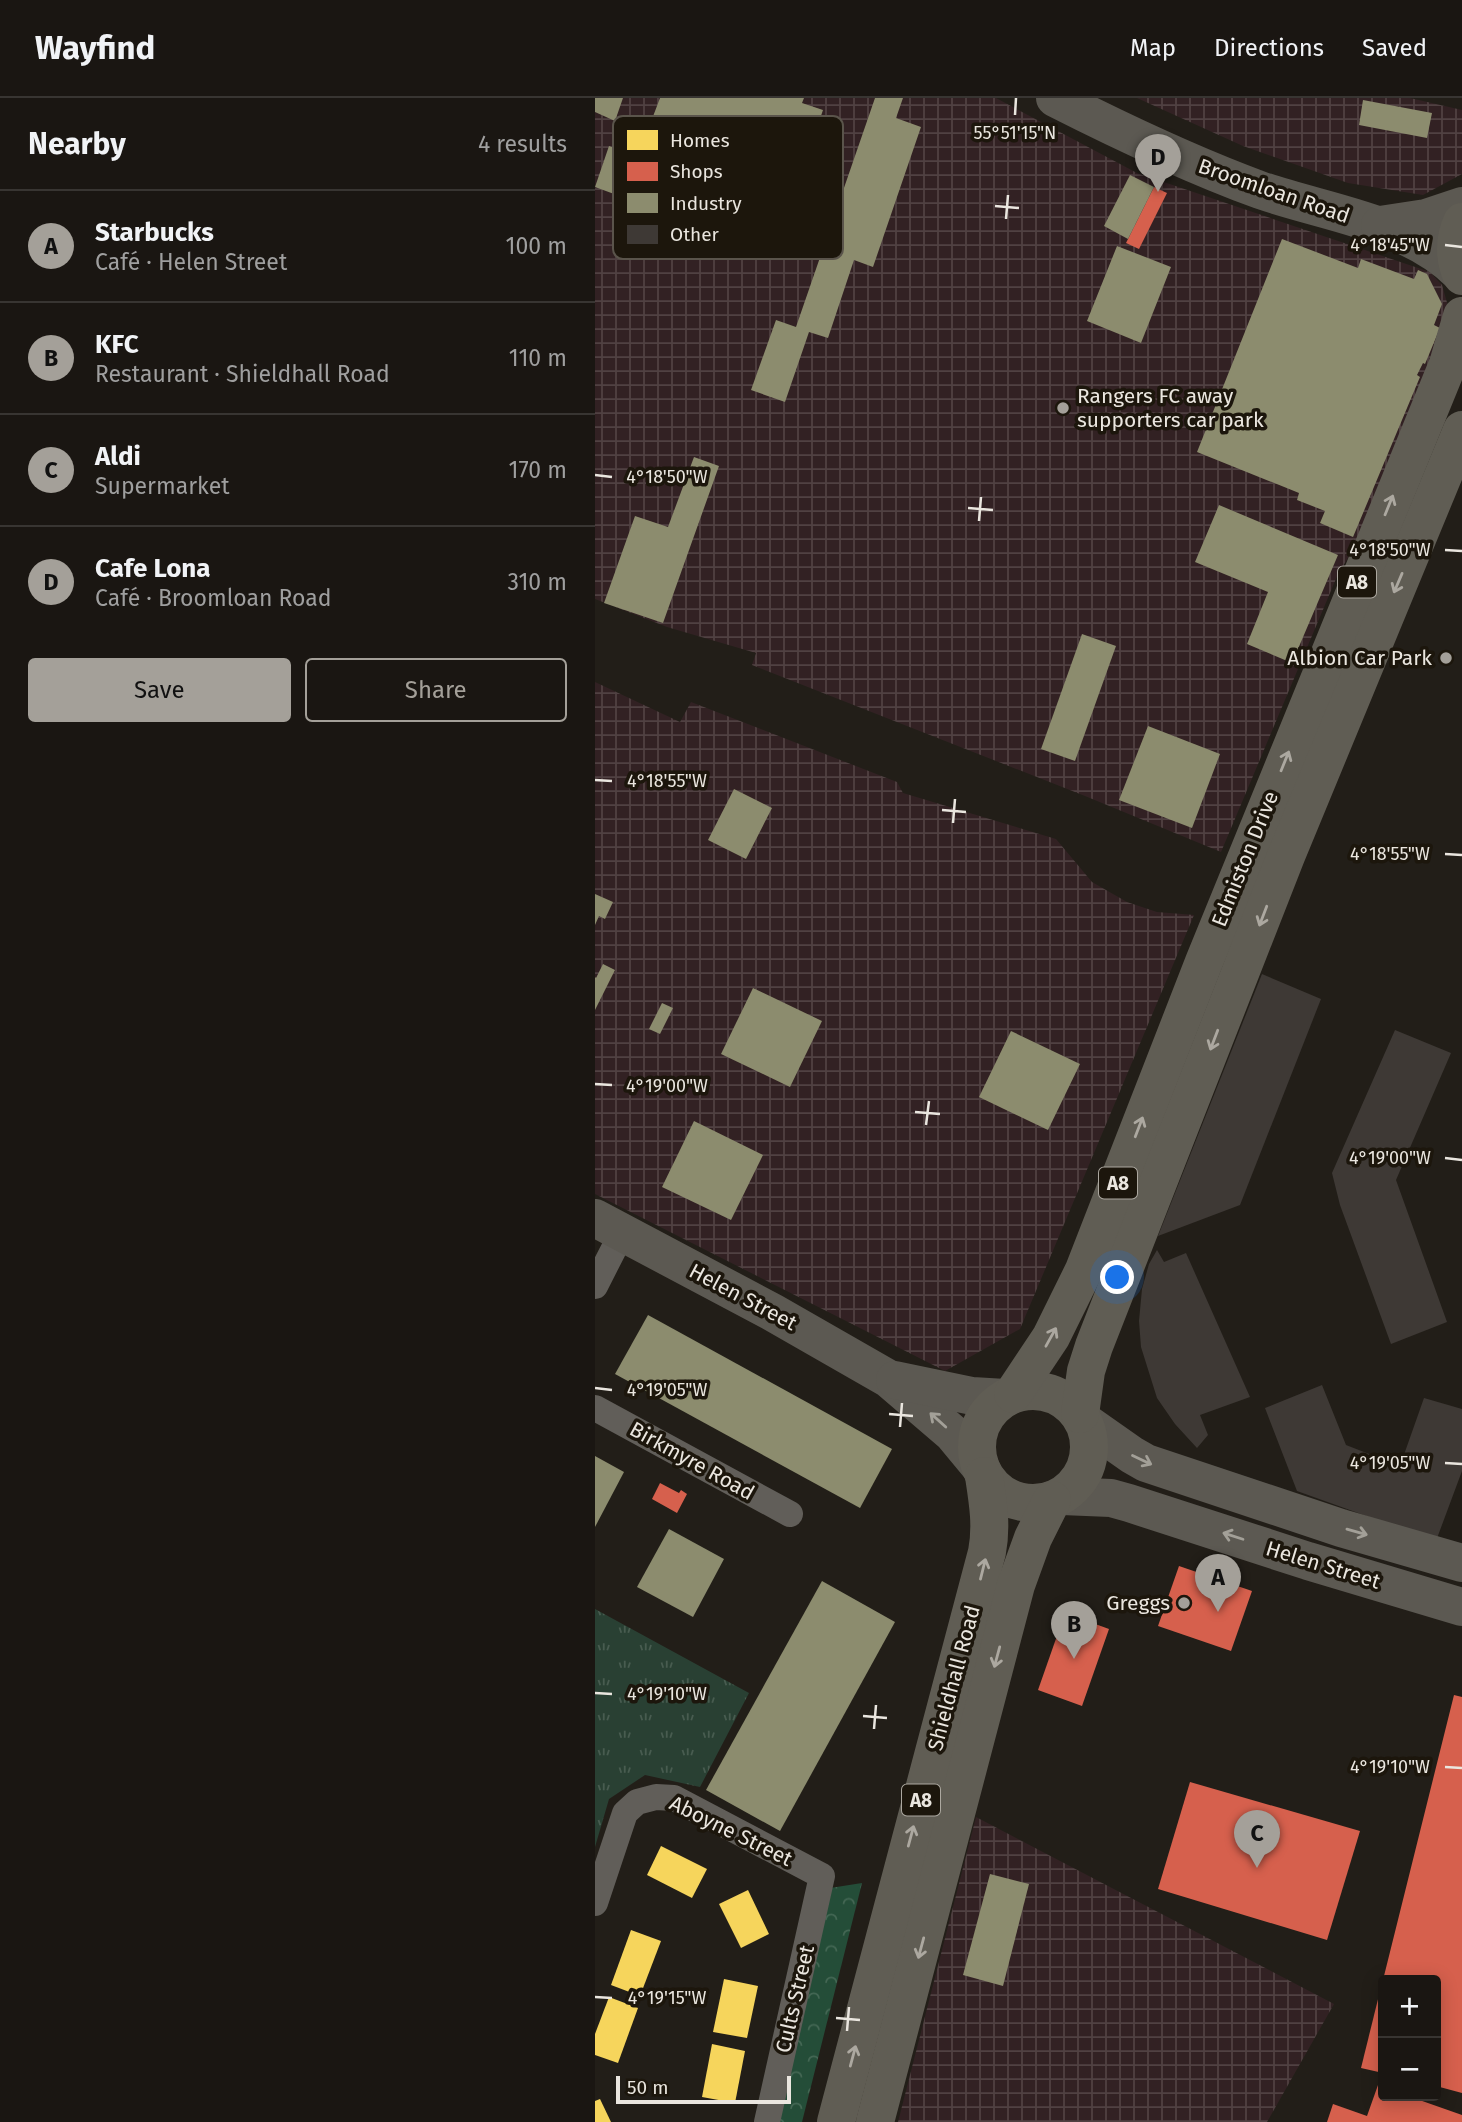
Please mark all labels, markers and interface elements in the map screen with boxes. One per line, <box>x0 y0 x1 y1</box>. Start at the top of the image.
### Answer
text: Wayfind <box>35 28 155 68</box>
text: Map <box>1130 34 1176 62</box>
text: Directions <box>1214 34 1324 62</box>
text: Saved <box>1362 34 1427 62</box>
legend <box>613 116 843 259</box>
text: 55°51'15"N <box>974 122 1056 144</box>
text: Nearby <box>28 126 126 162</box>
text: Homes <box>670 129 730 152</box>
text: 4 results <box>478 130 567 158</box>
pin: D <box>1135 134 1181 192</box>
street label: Broomloan Road <box>1195 153 1353 229</box>
text: Shops <box>670 160 723 183</box>
text: Industry <box>670 192 742 215</box>
text: Starbucks <box>95 217 214 248</box>
text: Other <box>670 223 719 246</box>
text: A <box>44 232 58 260</box>
text: 100 m <box>506 232 567 260</box>
text: 4°18'45"W <box>1350 234 1430 256</box>
text: Café · Helen Street <box>95 248 287 276</box>
text: KFC <box>95 329 139 360</box>
text: B <box>44 344 58 372</box>
text: 110 m <box>509 344 567 372</box>
text: Restaurant · Shieldhall Road <box>95 360 390 388</box>
place label: Rangers FC away supporters car park <box>1077 383 1264 433</box>
marker: Rangers FC away supporters car park <box>1055 400 1071 416</box>
text: Aldi <box>95 441 141 472</box>
text: C <box>44 456 58 484</box>
text: 170 m <box>508 456 567 484</box>
text: 4°18'50"W <box>626 466 708 488</box>
text: Supermarket <box>95 472 230 500</box>
one-way arrow <box>1383 495 1396 516</box>
text: 4°18'50"W <box>1349 539 1431 561</box>
text: Cafe Lona <box>95 553 211 584</box>
road number: A8 <box>1338 566 1376 597</box>
text: D <box>44 568 58 596</box>
text: 310 m <box>507 568 567 596</box>
one-way arrow <box>1391 572 1404 594</box>
text: Café · Broomloan Road <box>95 584 332 612</box>
place label: Albion Car Park <box>1287 645 1432 671</box>
marker: Albion Car Park <box>1438 650 1454 666</box>
button: Save <box>28 658 291 722</box>
button: Share <box>305 658 567 722</box>
one-way arrow <box>1279 751 1292 772</box>
text: 4°18'55"W <box>627 770 707 792</box>
street label: Edmiston Drive <box>1206 787 1284 931</box>
text: 4°18'55"W <box>1350 843 1430 865</box>
one-way arrow <box>1255 905 1268 927</box>
one-way arrow <box>1207 1029 1220 1051</box>
text: 4°19'00"W <box>626 1075 708 1097</box>
one-way arrow <box>1134 1117 1147 1139</box>
text: 4°19'00"W <box>1349 1147 1431 1169</box>
road number: A8 <box>1099 1168 1137 1198</box>
street label: Helen Street <box>685 1258 802 1336</box>
your location <box>1100 1260 1134 1294</box>
one-way arrow <box>1044 1327 1058 1347</box>
text: 4°19'05"W <box>627 1379 707 1401</box>
one-way arrow <box>930 1412 947 1429</box>
street label: Birkmyre Road <box>625 1416 759 1506</box>
text: 4°19'05"W <box>1350 1452 1430 1474</box>
one-way arrow <box>1131 1454 1152 1467</box>
one-way arrow <box>1346 1527 1368 1540</box>
one-way arrow <box>1222 1529 1244 1542</box>
street label: Helen Street <box>1263 1535 1384 1595</box>
pin: A <box>1195 1554 1241 1612</box>
one-way arrow <box>977 1558 990 1581</box>
place label: Greggs <box>1106 1590 1170 1616</box>
marker: Greggs <box>1176 1595 1192 1611</box>
pin: B <box>1051 1601 1097 1659</box>
street label: Shieldhall Road <box>922 1602 986 1754</box>
one-way arrow <box>990 1645 1003 1667</box>
text: 4°19'10"W <box>627 1683 707 1705</box>
text: 4°19'10"W <box>1350 1756 1430 1778</box>
road number: A8 <box>902 1784 940 1816</box>
street label: Aboyne Street <box>665 1790 797 1872</box>
pin: C <box>1234 1810 1280 1868</box>
one-way arrow <box>905 1825 918 1848</box>
one-way arrow <box>914 1936 927 1959</box>
street label: Cults Street <box>770 1942 820 2055</box>
map controls <box>1378 1975 1441 2101</box>
button: + <box>1378 1975 1441 2038</box>
text: 4°19'15"W <box>628 1987 706 2009</box>
button: − <box>1378 2038 1441 2101</box>
one-way arrow <box>847 2045 860 2068</box>
scale bar <box>616 2073 791 2105</box>
text: 50 m <box>627 2076 668 2099</box>

